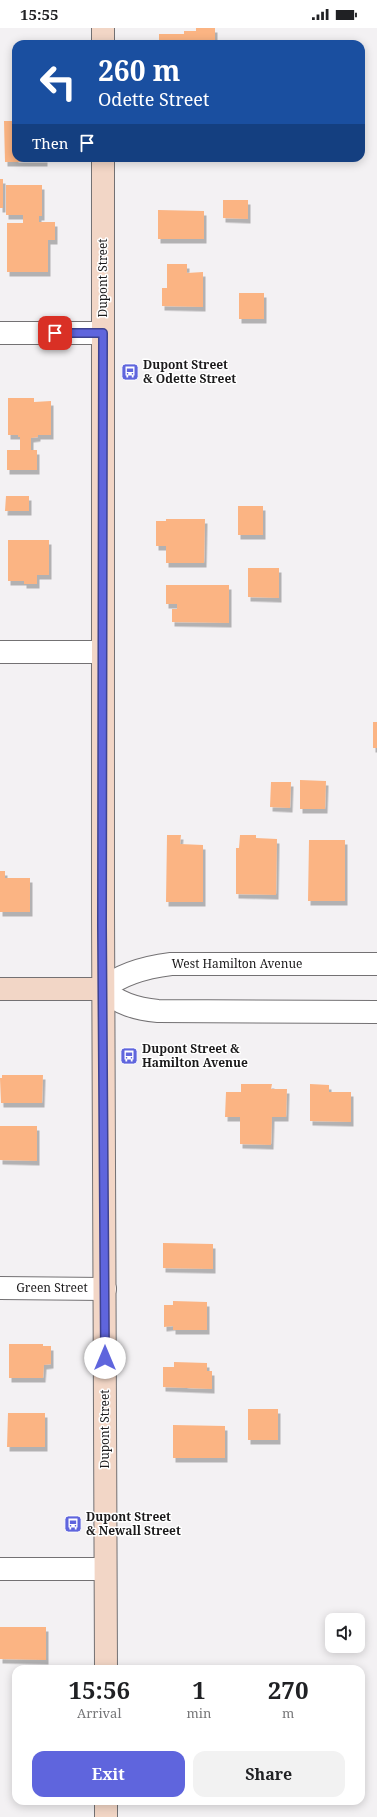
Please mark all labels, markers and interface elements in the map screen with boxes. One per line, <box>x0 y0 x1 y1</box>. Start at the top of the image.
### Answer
text: 15:55 <box>20 4 58 24</box>
text: 260 m <box>98 51 180 89</box>
icon: left <box>32 56 84 108</box>
text: Odette Street <box>98 87 209 111</box>
icon: arrive <box>76 132 98 154</box>
text: Then <box>32 133 68 153</box>
street label: Dupont Street <box>94 238 111 318</box>
pin <box>38 316 72 350</box>
icon: arrive <box>44 322 66 344</box>
place label: Dupont Street & Odette Street <box>143 356 236 387</box>
bus stop icon: Dupont Street & Odette Street <box>120 362 140 382</box>
street label: West Hamilton Avenue <box>171 955 303 972</box>
place label: Dupont Street & Hamilton Avenue <box>142 1040 248 1071</box>
bus stop icon: Dupont Street & Hamilton Avenue <box>119 1046 139 1066</box>
street label: Green Street <box>16 1279 88 1296</box>
position arrow <box>84 1337 126 1379</box>
street label: Dupont Street <box>96 1389 113 1469</box>
place label: Dupont Street & Newall Street <box>86 1508 181 1539</box>
bus stop icon: Dupont Street & Newall Street <box>63 1514 83 1534</box>
map controls <box>325 1613 365 1653</box>
button: sound <box>325 1613 365 1653</box>
text: 15:56 <box>68 1673 130 1706</box>
text: 1 <box>192 1673 206 1706</box>
text: 270 <box>268 1673 308 1706</box>
text: Arrival <box>77 1704 121 1722</box>
text: min <box>186 1704 211 1722</box>
text: m <box>282 1704 294 1722</box>
button: Exit <box>32 1751 185 1797</box>
button: Share <box>193 1751 345 1797</box>

